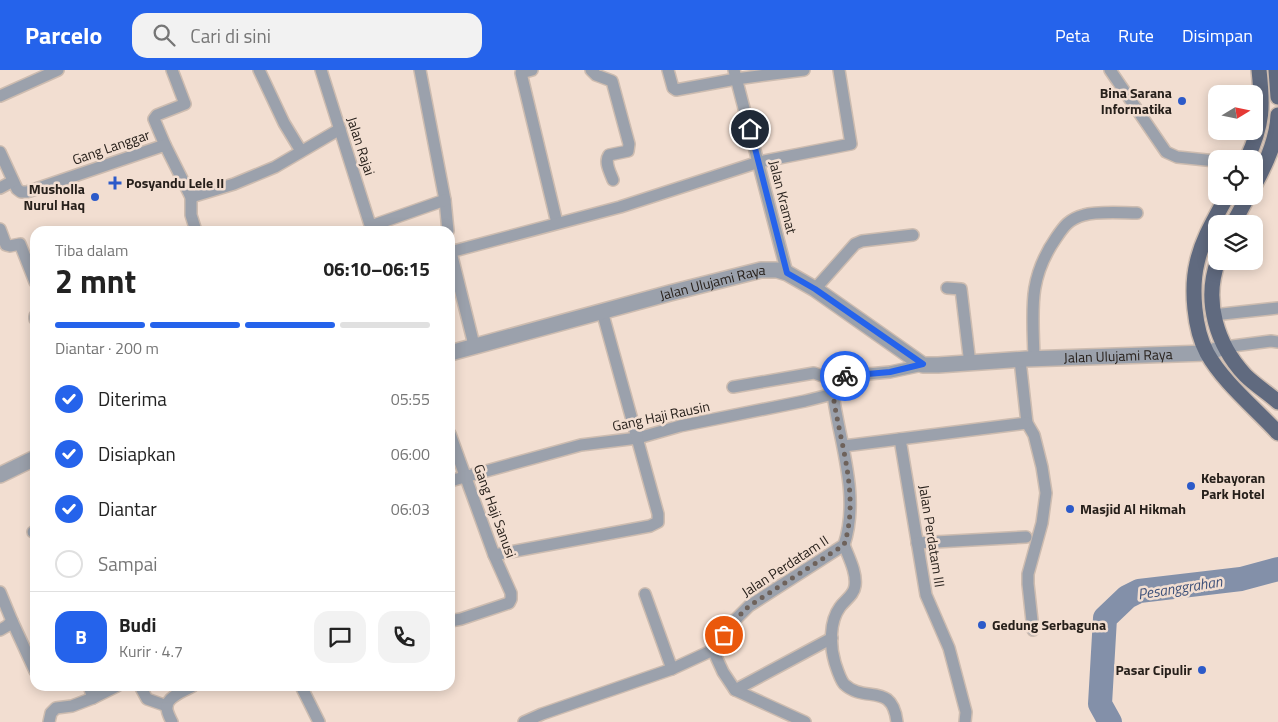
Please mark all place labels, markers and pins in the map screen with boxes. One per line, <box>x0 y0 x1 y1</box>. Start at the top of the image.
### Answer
place label: Bina Sarana Informatika <box>1100 82 1172 119</box>
marker: Bina Sarana Informatika <box>1176 95 1188 107</box>
pin <box>729 108 771 150</box>
place label: Posyandu Lele II <box>126 172 224 193</box>
marker: Posyandu Lele II <box>108 176 122 190</box>
place label: Musholla Nurul Haq <box>24 178 85 215</box>
marker: Musholla Nurul Haq <box>89 191 101 203</box>
place label: Kebayoran Park Hotel <box>1201 467 1265 504</box>
marker: Kebayoran Park Hotel <box>1185 480 1197 492</box>
place label: Masjid Al Hikmah <box>1080 498 1186 519</box>
marker: Masjid Al Hikmah <box>1064 503 1076 515</box>
pin <box>703 614 745 656</box>
place label: Gedung Serbaguna <box>992 614 1106 635</box>
marker: Gedung Serbaguna <box>976 619 988 631</box>
place label: Pasar Cipulir <box>1115 659 1192 680</box>
marker: Pasar Cipulir <box>1196 664 1208 676</box>

